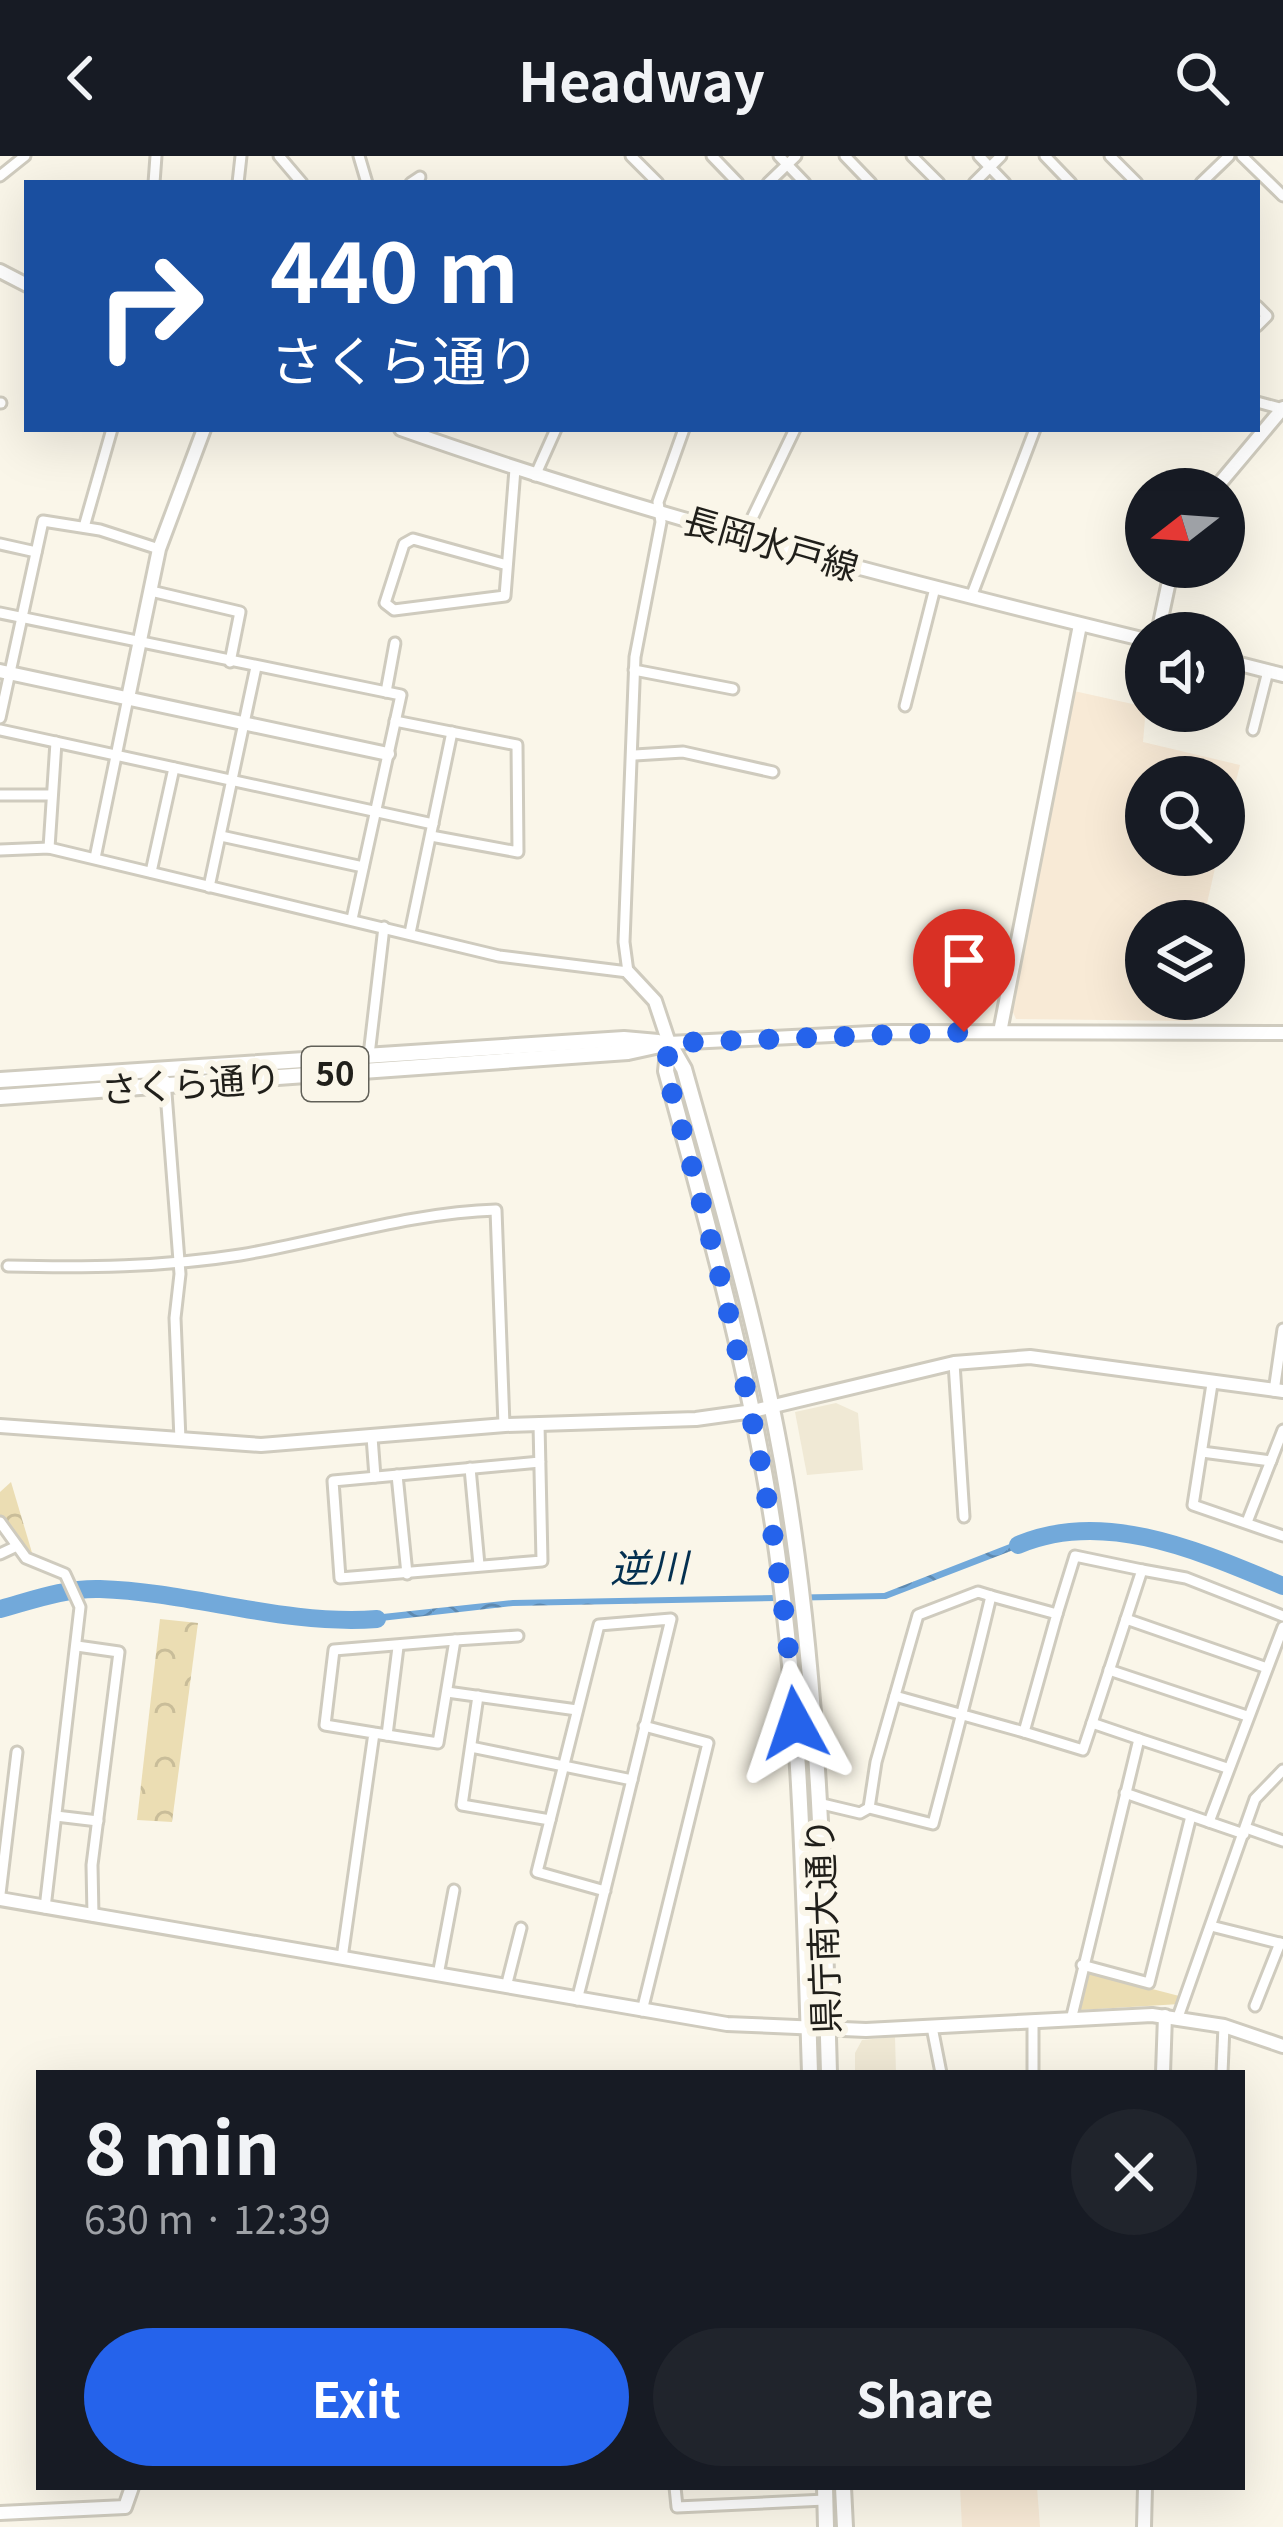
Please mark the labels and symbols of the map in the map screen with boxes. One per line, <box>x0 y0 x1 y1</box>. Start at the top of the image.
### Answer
north arrow <box>1125 468 1245 588</box>
street label: 長岡水戸線 <box>678 491 866 591</box>
pin <box>913 909 1015 1032</box>
road number: 50 <box>302 1047 368 1101</box>
street label: さくら通り <box>99 1049 282 1113</box>
water label: 逆川 <box>609 1536 692 1594</box>
position arrow <box>732 1660 858 1786</box>
street label: 県庁南大通り <box>790 1817 850 2035</box>

